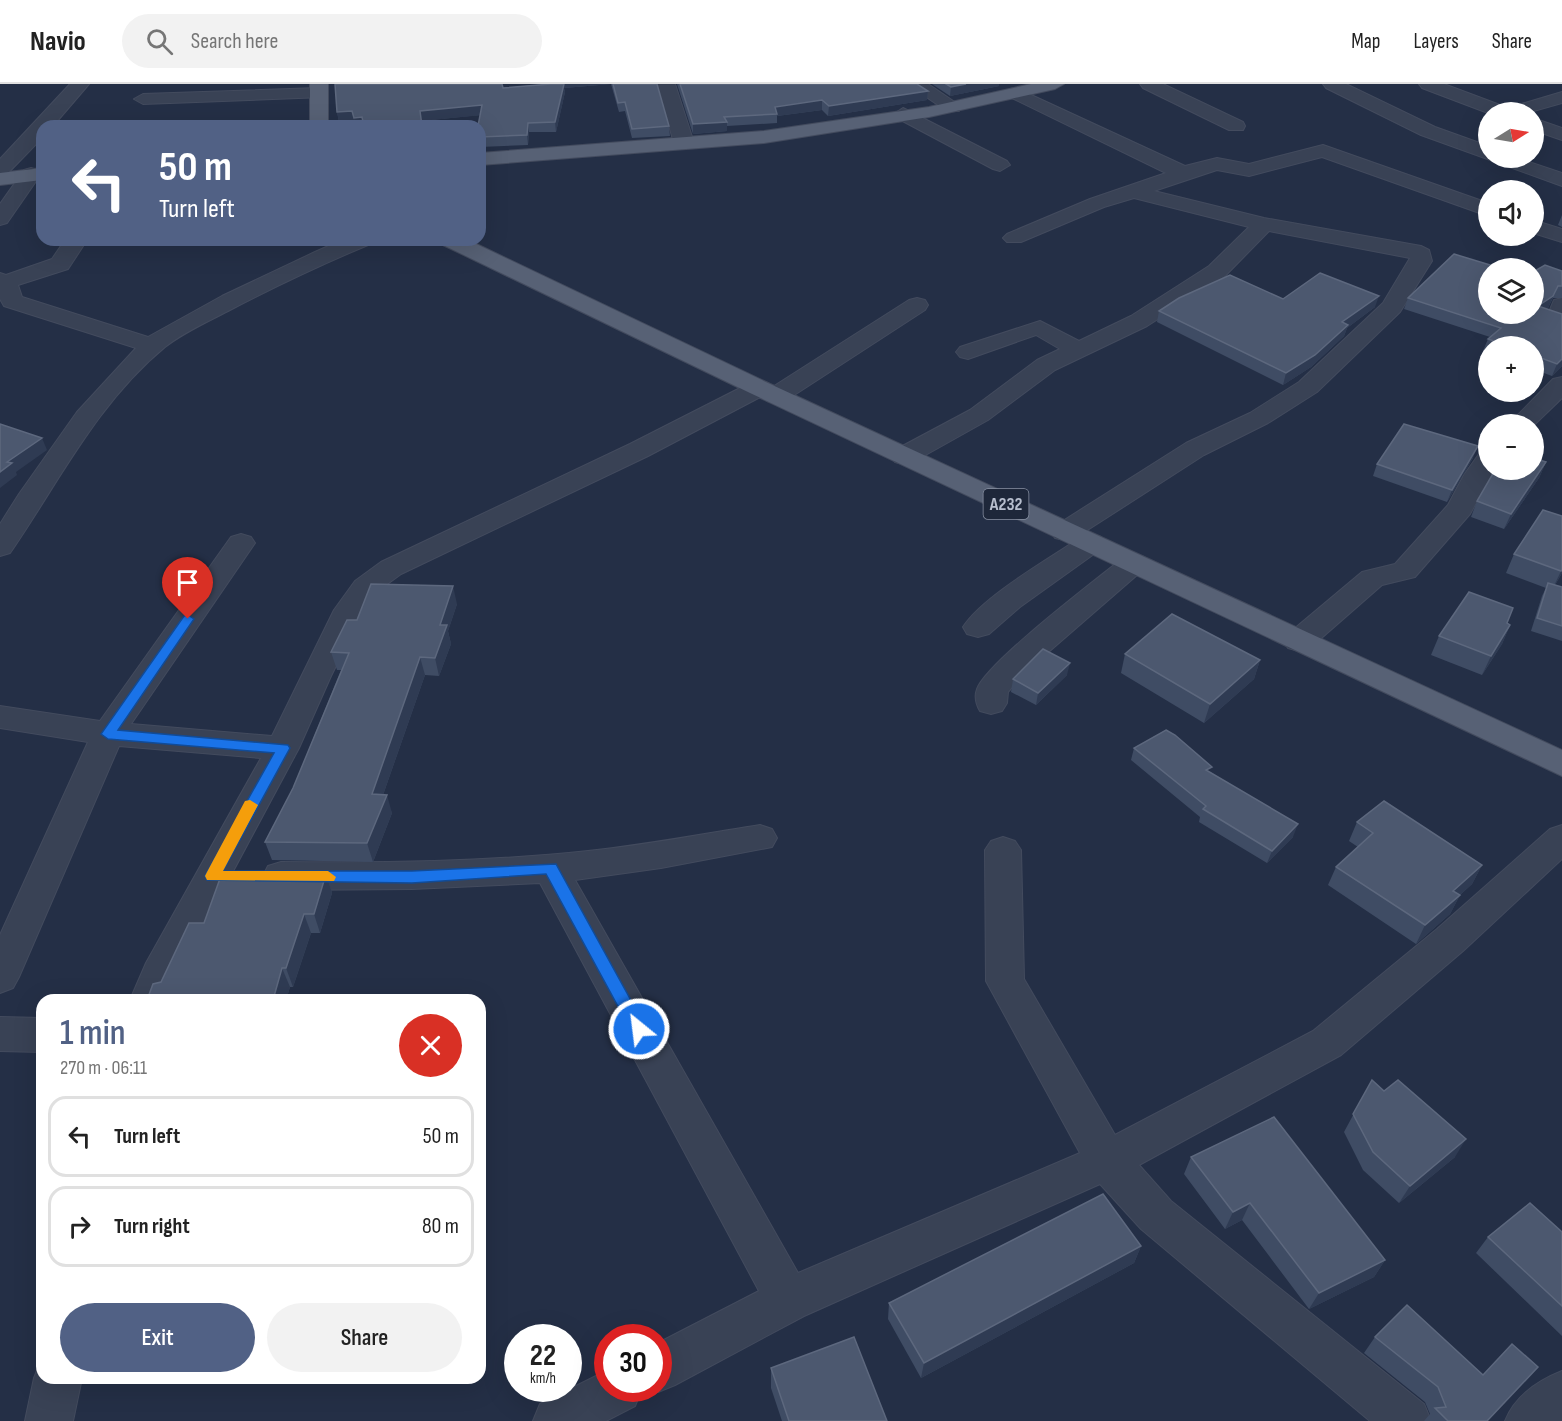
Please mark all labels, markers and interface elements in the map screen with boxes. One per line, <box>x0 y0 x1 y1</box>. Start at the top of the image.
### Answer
search box <box>122 14 542 68</box>
text: Navio <box>30 25 86 58</box>
icon: search <box>143 25 176 58</box>
text: Search here <box>191 28 278 55</box>
text: Map <box>1351 29 1380 54</box>
text: Layers <box>1413 29 1459 54</box>
text: Share <box>1492 29 1532 54</box>
north arrow <box>1478 102 1544 168</box>
map controls <box>1478 102 1544 480</box>
text: 50 m <box>159 142 232 193</box>
icon: left <box>60 144 138 222</box>
button: sound <box>1478 180 1544 246</box>
text: Turn left <box>159 193 235 225</box>
button: layers <box>1478 258 1544 324</box>
button: + <box>1478 336 1544 402</box>
button: − <box>1478 414 1544 480</box>
road number: A232 <box>984 489 1028 519</box>
pin <box>162 557 213 619</box>
icon: arrive <box>171 566 204 599</box>
position arrow <box>607 997 671 1061</box>
text: 1 min <box>60 1012 125 1055</box>
button: close <box>399 1014 462 1077</box>
text: 270 m · 06:11 <box>60 1056 147 1080</box>
icon: left <box>63 1120 96 1153</box>
text: Turn left <box>114 1123 180 1150</box>
text: 50 m <box>423 1123 459 1150</box>
icon: right <box>63 1210 96 1243</box>
text: Turn right <box>114 1213 190 1240</box>
text: 80 m <box>422 1213 459 1240</box>
button: Exit <box>60 1303 255 1372</box>
button: Share <box>267 1303 462 1372</box>
speed limit sign: 30 <box>594 1324 672 1402</box>
text: 22 <box>530 1338 556 1374</box>
text: km/h <box>530 1369 556 1388</box>

